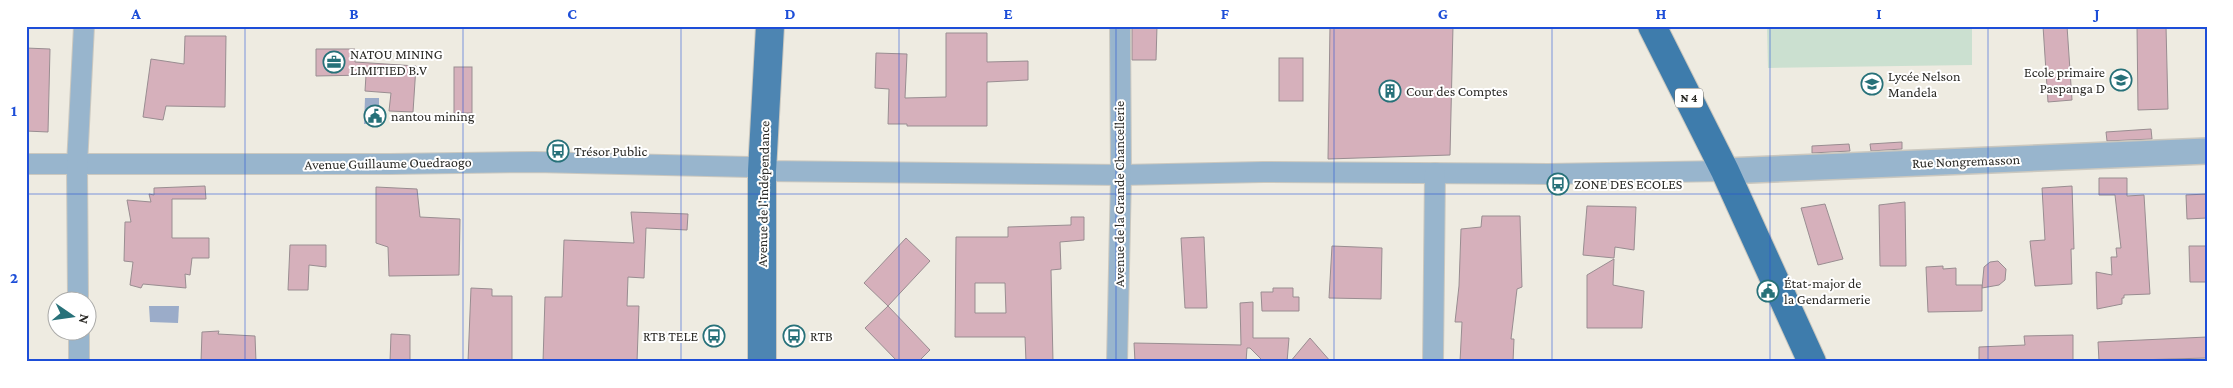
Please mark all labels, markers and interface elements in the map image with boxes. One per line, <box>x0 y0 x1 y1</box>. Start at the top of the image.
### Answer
text: A <box>130 5 141 22</box>
text: B <box>349 5 359 22</box>
text: C <box>567 5 577 22</box>
text: D <box>784 5 796 22</box>
text: E <box>1003 5 1013 22</box>
text: F <box>1221 5 1230 22</box>
text: G <box>1438 5 1448 22</box>
text: H <box>1656 5 1667 22</box>
text: I <box>1876 5 1882 22</box>
text: J <box>2092 5 2100 22</box>
place label: NATOU MINING LIMITIED B.V <box>350 46 443 78</box>
office icon: NATOU MINING LIMITIED B.V <box>322 50 346 74</box>
place label: Ecole primaire Paspanga D <box>2024 64 2105 96</box>
place label: Lycée Nelson Mandela <box>1888 68 1961 100</box>
school or university icon: Ecole primaire Paspanga D <box>2109 68 2133 92</box>
school or university icon: Lycée Nelson Mandela <box>1860 72 1884 96</box>
building icon: Cour des Comptes <box>1378 79 1402 103</box>
place label: Cour des Comptes <box>1406 83 1508 99</box>
road number: N 4 <box>1675 89 1703 108</box>
street label: Avenue de la Grande Chancellerie <box>1111 101 1127 287</box>
text: 1 <box>11 102 17 119</box>
public building icon: nantou mining <box>363 104 387 128</box>
place label: nantou mining <box>391 108 475 124</box>
street label: Avenue de l'Indépendance <box>754 121 772 267</box>
bus stop icon: Trésor Public <box>546 139 570 163</box>
place label: Trésor Public <box>574 143 647 159</box>
street label: Rue Nongremasson <box>1912 151 2021 171</box>
street label: Avenue Guillaume Ouedraogo <box>304 154 472 172</box>
bus stop icon: ZONE DES ECOLES <box>1546 172 1570 196</box>
place label: ZONE DES ECOLES <box>1574 176 1683 192</box>
text: 2 <box>10 269 18 286</box>
place label: État-major de la Gendarmerie <box>1784 275 1870 307</box>
public building icon: État-major de la Gendarmerie <box>1756 279 1780 303</box>
north arrow <box>48 290 98 340</box>
text: N <box>76 312 94 326</box>
bus stop icon: RTB TELE <box>702 324 726 348</box>
bus stop icon: RTB <box>782 324 806 348</box>
place label: RTB TELE <box>643 328 698 344</box>
place label: RTB <box>810 328 833 344</box>

